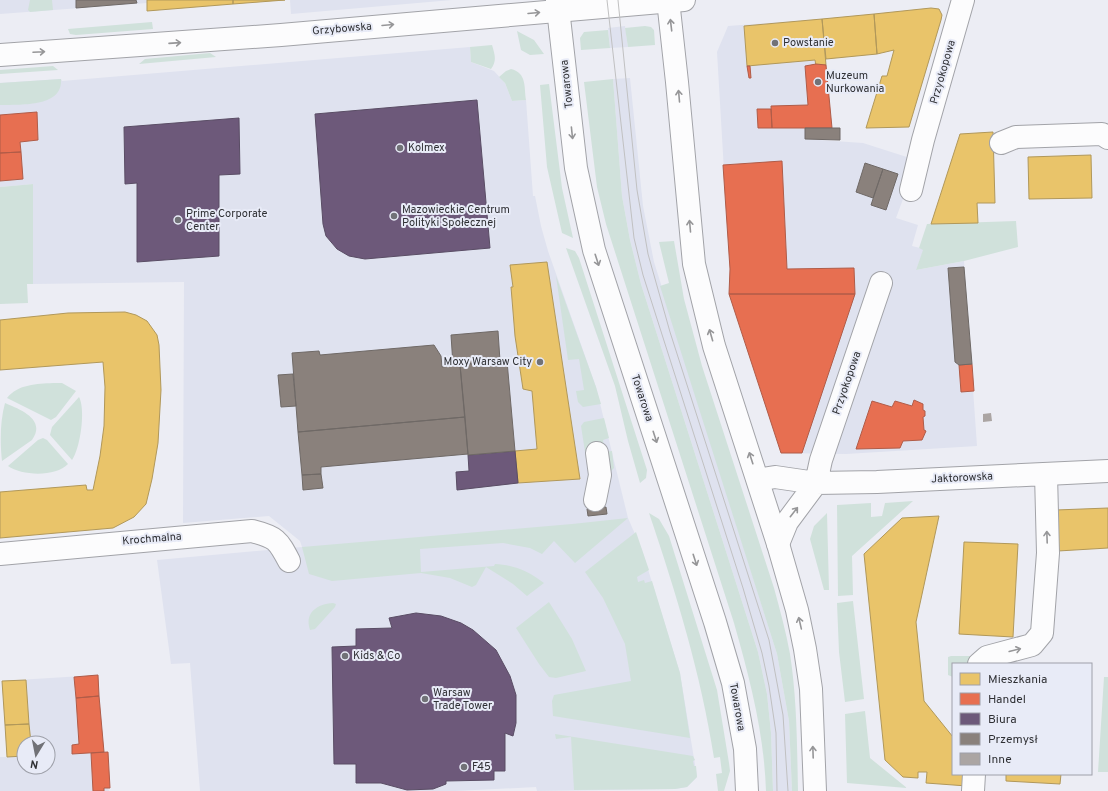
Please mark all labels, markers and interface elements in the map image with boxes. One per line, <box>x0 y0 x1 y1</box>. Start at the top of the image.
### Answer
one-way arrow <box>528 9 541 16</box>
one-way arrow <box>667 18 675 31</box>
street label: Grzybowska <box>312 19 373 39</box>
one-way arrow <box>381 22 394 29</box>
place label: Powstanie <box>783 36 834 50</box>
marker: Powstanie <box>770 38 780 48</box>
street label: Przyokopowa <box>927 38 959 106</box>
one-way arrow <box>168 39 181 46</box>
one-way arrow <box>32 49 45 56</box>
street label: Towarowa <box>557 59 577 109</box>
place label: Muzeum Nurkowania <box>826 69 884 96</box>
marker: Muzeum Nurkowania <box>813 77 823 87</box>
one-way arrow <box>675 90 682 103</box>
one-way arrow <box>569 126 576 139</box>
place label: Kolmex <box>408 141 445 155</box>
marker: Kolmex <box>395 143 405 153</box>
place label: Mazowieckie Centrum Polityki Społecznej <box>402 203 510 230</box>
place label: Prime Corporate Center <box>186 207 268 234</box>
marker: Mazowieckie Centrum Polityki Społecznej <box>389 211 399 221</box>
marker: Prime Corporate Center <box>173 215 183 225</box>
one-way arrow <box>687 220 694 233</box>
one-way arrow <box>594 253 601 266</box>
one-way arrow <box>707 328 714 341</box>
street label: Przyokopowa <box>830 349 864 416</box>
place label: Moxy Warsaw City <box>444 355 532 369</box>
marker: Moxy Warsaw City <box>535 357 545 367</box>
street label: Towarowa <box>628 373 656 424</box>
one-way arrow <box>652 430 659 443</box>
one-way arrow <box>746 453 754 465</box>
street label: Jaktorowska <box>931 469 994 487</box>
one-way arrow <box>790 507 799 518</box>
street label: Krochmalna <box>122 529 182 549</box>
one-way arrow <box>1043 531 1051 544</box>
one-way arrow <box>692 554 700 566</box>
one-way arrow <box>795 617 803 630</box>
one-way arrow <box>1008 646 1021 654</box>
place label: Kids & Co <box>353 649 400 663</box>
marker: Kids & Co <box>340 651 350 661</box>
legend <box>952 663 1092 775</box>
text: Mieszkania <box>988 672 1047 688</box>
street label: Towarowa <box>726 682 748 732</box>
place label: Warsaw Trade Tower <box>433 686 493 713</box>
text: Handel <box>988 692 1026 708</box>
marker: Warsaw Trade Tower <box>420 694 430 704</box>
text: Biura <box>988 712 1017 728</box>
text: Przemysł <box>988 732 1038 748</box>
north arrow <box>16 735 56 775</box>
one-way arrow <box>809 746 817 759</box>
text: Inne <box>988 752 1012 768</box>
text: N <box>29 756 40 771</box>
place label: F45 <box>472 760 491 774</box>
marker: F45 <box>459 762 469 772</box>

